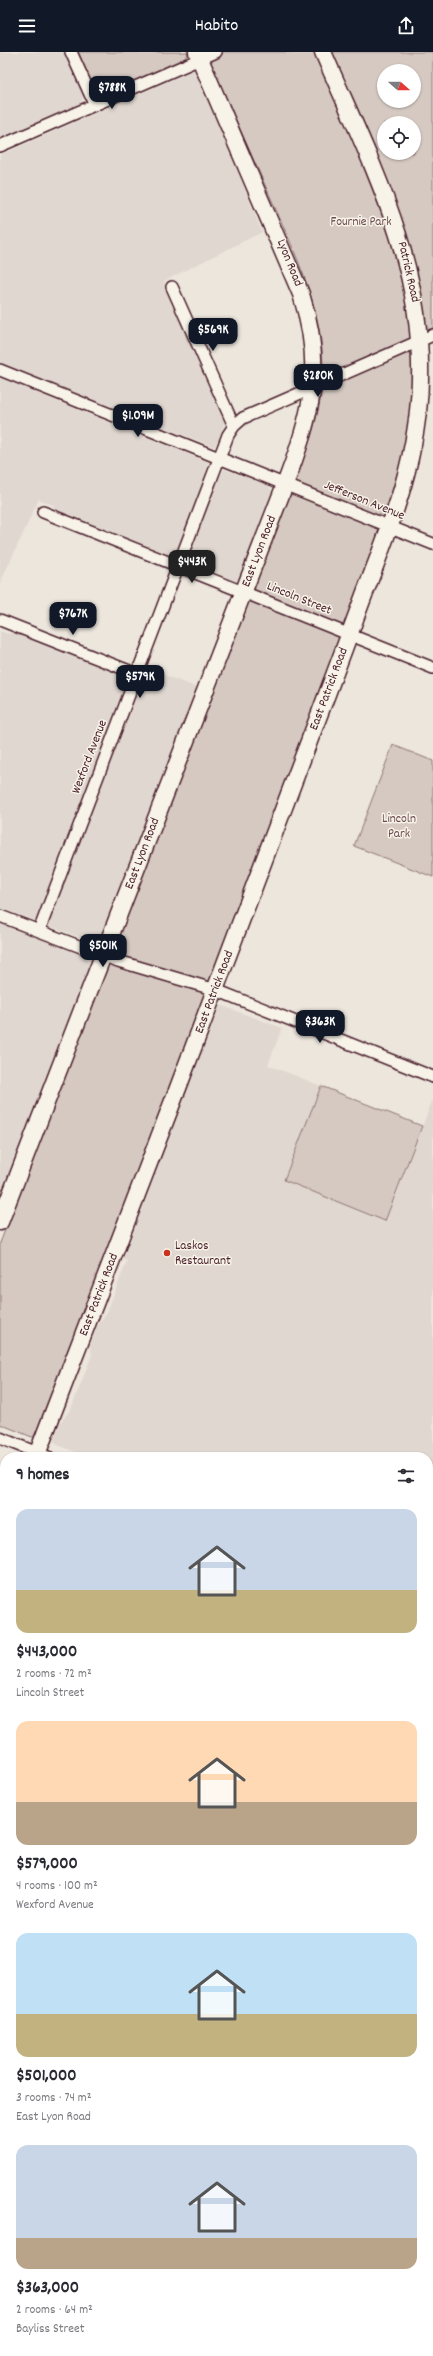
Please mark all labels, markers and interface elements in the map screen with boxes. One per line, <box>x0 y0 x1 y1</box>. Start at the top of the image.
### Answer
text: Habito <box>195 14 238 39</box>
icon: menu <box>16 15 38 37</box>
icon: share <box>395 15 417 37</box>
north arrow <box>377 64 421 108</box>
map controls <box>377 64 421 160</box>
pin: $788K <box>84 76 140 110</box>
text: $788K <box>98 79 126 98</box>
button: locate <box>377 116 421 160</box>
park label: Fournie Park <box>330 213 392 232</box>
street label: Lyon Road <box>271 236 307 290</box>
street label: Patrick Road <box>392 240 424 304</box>
pin: $569K <box>185 318 241 352</box>
text: $569K <box>198 321 228 340</box>
pin: $280K <box>290 364 346 398</box>
text: $280K <box>303 367 333 386</box>
pin: $1.09M <box>105 404 171 438</box>
text: $1.09M <box>122 407 154 426</box>
street label: Jefferson Avenue <box>321 476 408 526</box>
street label: East Lyon Road <box>237 513 282 590</box>
pin: $443K <box>164 550 220 584</box>
text: $443K <box>177 553 207 572</box>
street label: Lincoln Street <box>264 577 334 621</box>
pin: $767K <box>45 602 101 636</box>
text: $767K <box>59 605 87 624</box>
street label: East Patrick Road <box>305 645 353 733</box>
pin: $579K <box>112 665 168 699</box>
text: $579K <box>125 668 155 687</box>
street label: Wexford Avenue <box>67 717 113 797</box>
park label: Lincoln Park <box>382 810 416 844</box>
street label: East Lyon Road <box>120 815 165 892</box>
pin: $501K <box>75 934 131 968</box>
text: $501K <box>89 937 117 956</box>
street label: East Patrick Road <box>190 948 239 1036</box>
pin: $363K <box>292 1010 348 1044</box>
text: $363K <box>305 1013 335 1032</box>
place label: Laskos Restaurant <box>175 1237 231 1271</box>
marker: Laskos Restaurant <box>162 1248 172 1258</box>
street label: East Patrick Road <box>74 1251 123 1339</box>
text: 9 homes <box>16 1464 69 1488</box>
icon: filters <box>395 1465 417 1487</box>
icon: home <box>181 1535 253 1607</box>
text: $443,000 <box>16 1641 77 1665</box>
text: 2 rooms · 72 m² <box>16 1665 92 1684</box>
text: Lincoln Street <box>16 1684 84 1703</box>
icon: home <box>181 1747 253 1819</box>
text: $579,000 <box>16 1853 78 1877</box>
text: 4 rooms · 100 m² <box>16 1877 98 1896</box>
text: Wexford Avenue <box>16 1896 94 1915</box>
icon: home <box>181 1959 253 2031</box>
text: $501,000 <box>16 2065 77 2089</box>
text: 3 rooms · 74 m² <box>16 2089 92 2108</box>
text: East Lyon Road <box>16 2108 91 2127</box>
icon: home <box>181 2171 253 2243</box>
text: $363,000 <box>16 2277 79 2301</box>
text: 2 rooms · 64 m² <box>16 2301 93 2320</box>
text: Bayliss Street <box>16 2320 85 2339</box>

